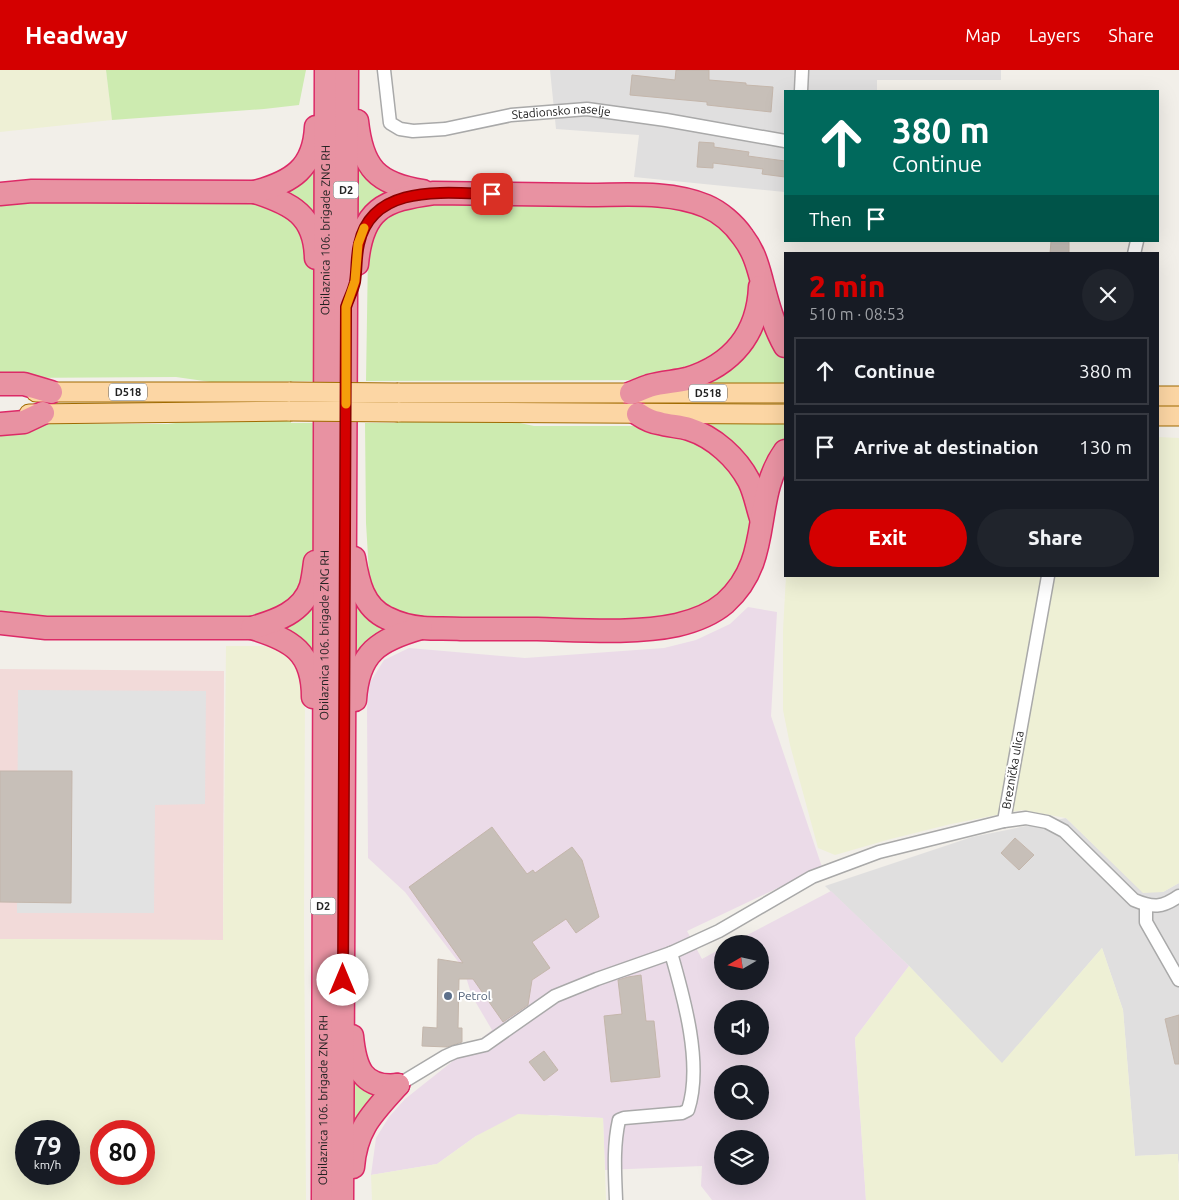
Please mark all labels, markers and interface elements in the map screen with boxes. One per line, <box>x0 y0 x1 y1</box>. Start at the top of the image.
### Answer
text: Headway <box>25 22 128 49</box>
text: Map <box>965 25 1001 45</box>
text: Layers <box>1029 25 1080 45</box>
text: Share <box>1108 25 1154 45</box>
street label: Stadionsko naselje <box>511 102 612 121</box>
icon: ahead <box>809 110 874 175</box>
text: 380 m <box>892 110 990 150</box>
street label: Obilaznica 106. brigade ZNG RH <box>318 145 332 315</box>
text: Continue <box>892 151 982 176</box>
pin <box>471 173 513 215</box>
icon: arrive <box>478 180 506 208</box>
road number: D2 <box>334 182 358 198</box>
icon: arrive <box>862 205 890 233</box>
text: Then <box>809 208 852 230</box>
text: 2 min <box>809 269 885 303</box>
button: close <box>1082 269 1134 321</box>
text: 510 m · 08:53 <box>809 305 905 323</box>
icon: ahead <box>811 357 839 385</box>
text: Continue <box>854 360 935 382</box>
text: 380 m <box>1079 360 1132 382</box>
road number: D518 <box>109 384 147 401</box>
road number: D518 <box>689 384 727 402</box>
icon: arrive <box>811 433 839 461</box>
text: Arrive at destination <box>854 436 1039 458</box>
text: 130 m <box>1079 436 1132 458</box>
button: Exit <box>809 509 967 567</box>
button: Share <box>977 509 1134 567</box>
street label: Obilaznica 106. brigade ZNG RH <box>317 550 331 720</box>
street label: Breznička ulica <box>999 730 1026 810</box>
road number: D2 <box>310 898 336 914</box>
north arrow <box>714 935 769 990</box>
map controls <box>714 935 769 1185</box>
position arrow <box>316 953 368 1005</box>
place label: Petrol <box>458 989 491 1002</box>
marker: Petrol <box>442 990 454 1002</box>
button: sound <box>714 1000 769 1055</box>
street label: Obilaznica 106. brigade ZNG RH <box>316 1015 329 1185</box>
button: search <box>714 1065 769 1120</box>
speed limit sign: 80 <box>90 1120 155 1185</box>
button: layers <box>714 1130 769 1185</box>
text: 79 <box>33 1132 62 1160</box>
text: km/h <box>34 1158 61 1171</box>

